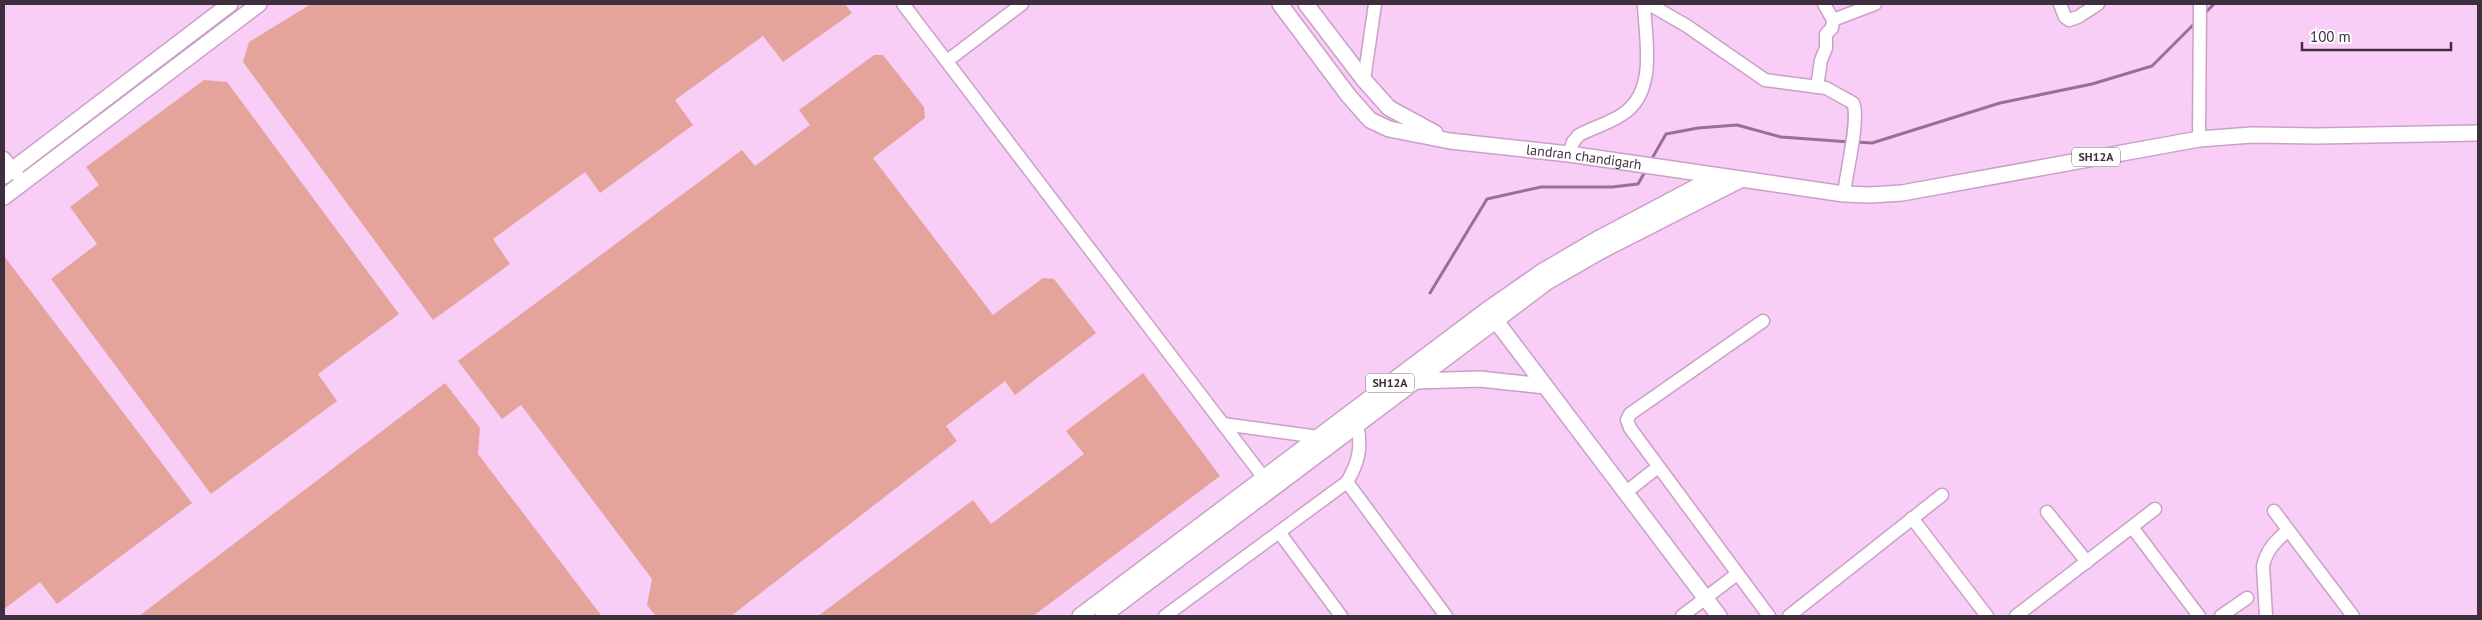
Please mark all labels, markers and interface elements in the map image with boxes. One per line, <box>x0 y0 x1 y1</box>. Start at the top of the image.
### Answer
scale bar <box>2302 20 2451 52</box>
text: 100 m <box>2310 27 2351 46</box>
street label: landran chandigarh <box>1525 140 1643 173</box>
road number: SH12A <box>2072 148 2120 166</box>
road number: SH12A <box>1366 373 1414 392</box>

